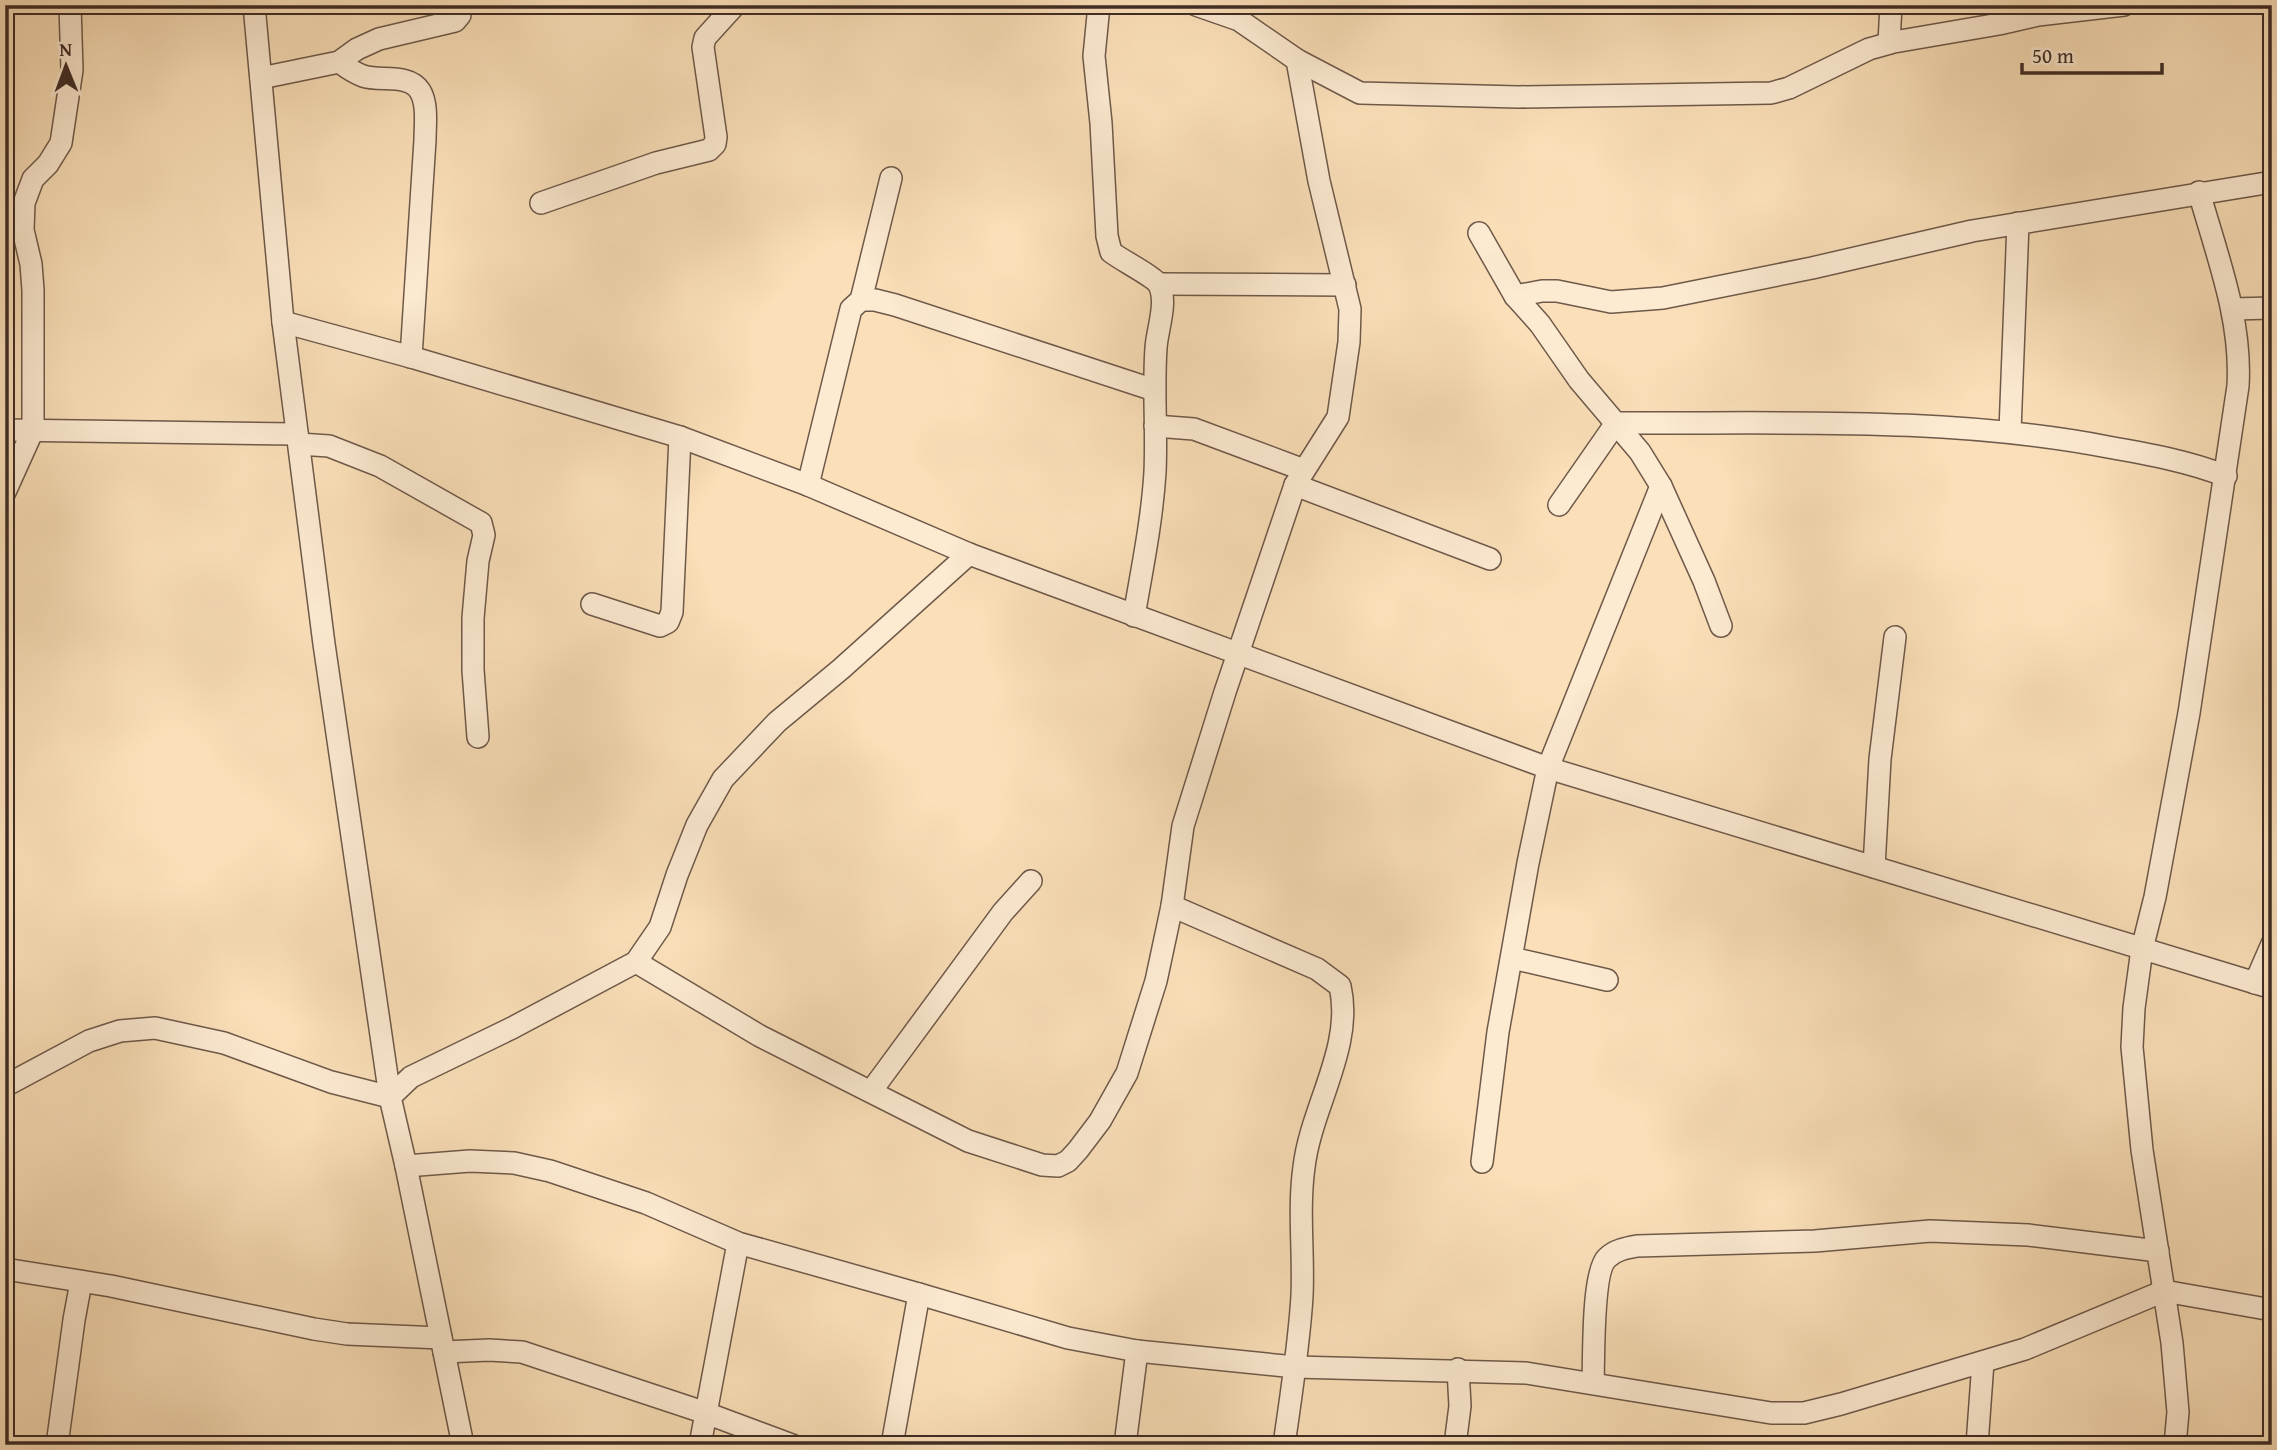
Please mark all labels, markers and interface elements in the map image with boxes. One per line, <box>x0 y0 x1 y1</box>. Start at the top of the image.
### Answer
north arrow <box>32 32 102 102</box>
scale bar <box>2022 32 2162 76</box>
text: N <box>59 35 73 63</box>
text: 50 m <box>2032 40 2074 71</box>

